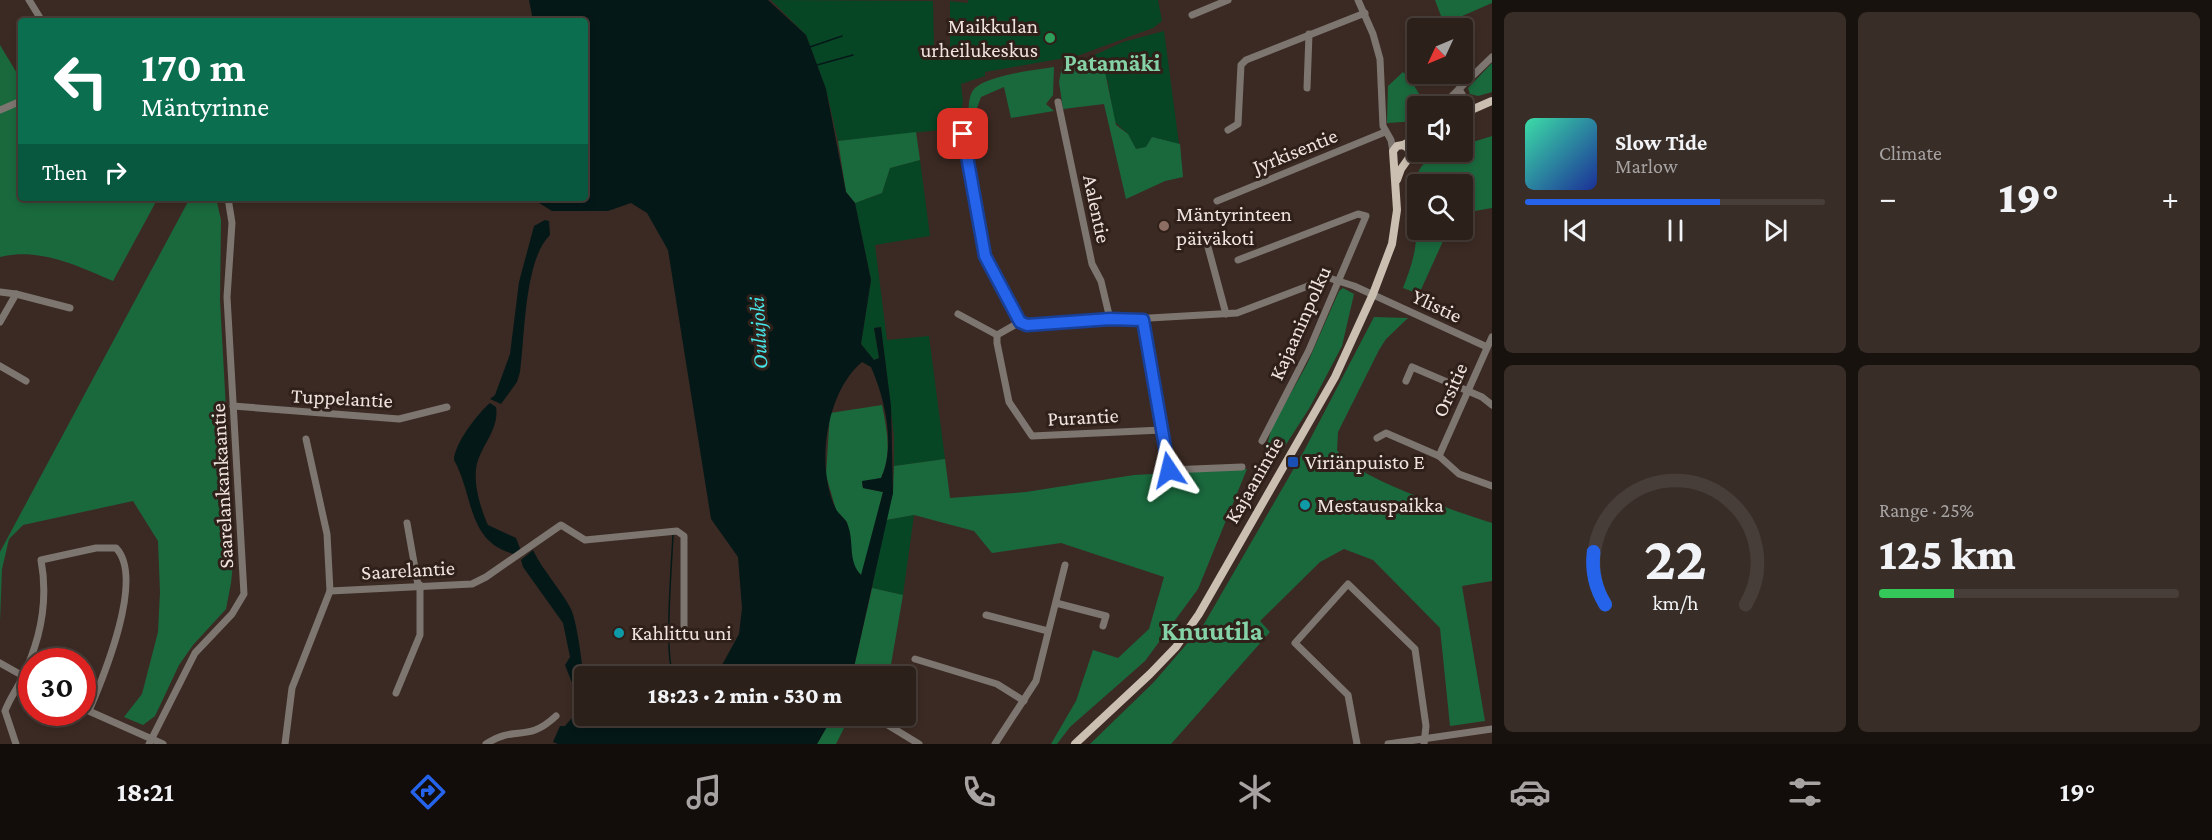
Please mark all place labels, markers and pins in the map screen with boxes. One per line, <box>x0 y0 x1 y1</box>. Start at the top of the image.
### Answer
place label: Maikkulan urheilukeskus <box>920 14 1038 62</box>
marker: Maikkulan urheilukeskus <box>1043 31 1057 45</box>
pin <box>937 108 988 159</box>
place label: Mäntyrinteen päiväkoti <box>1176 202 1292 250</box>
marker: Mäntyrinteen päiväkoti <box>1157 219 1171 233</box>
place label: Viriänpuisto E <box>1305 450 1425 474</box>
marker: Viriänpuisto E <box>1286 455 1300 469</box>
place label: Mestauspaikka <box>1317 493 1444 517</box>
marker: Mestauspaikka <box>1298 498 1312 512</box>
place label: Kahlittu uni <box>631 621 732 645</box>
marker: Kahlittu uni <box>612 626 626 640</box>

